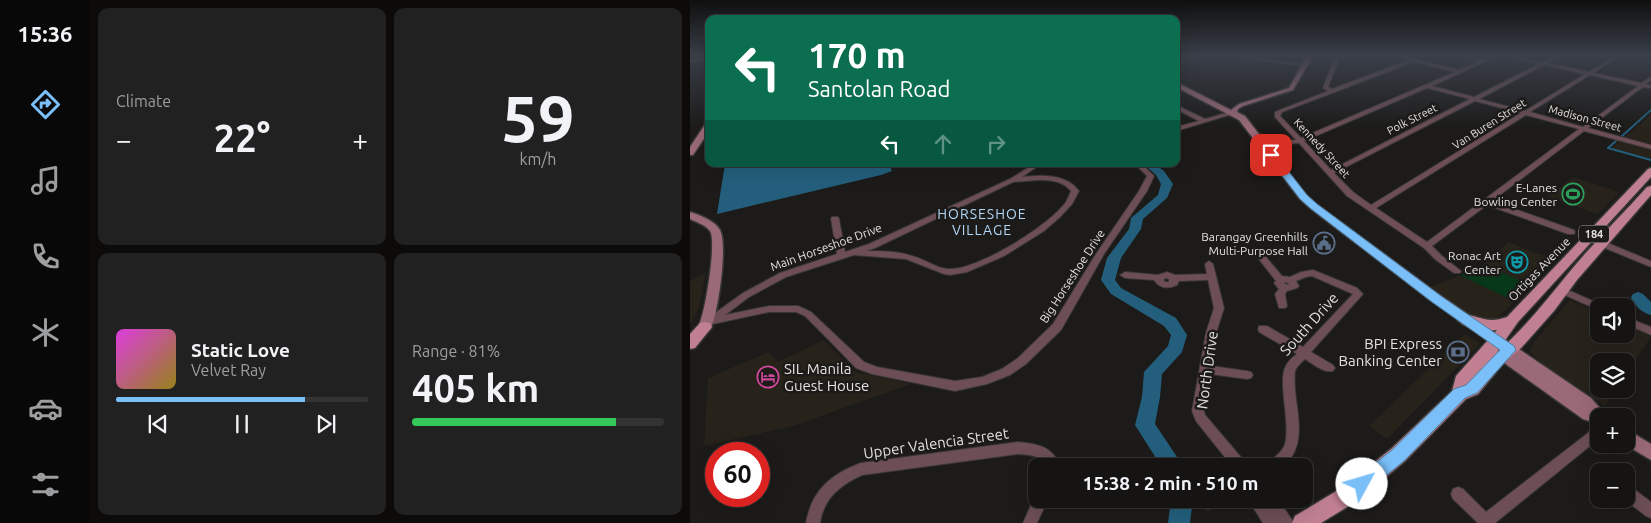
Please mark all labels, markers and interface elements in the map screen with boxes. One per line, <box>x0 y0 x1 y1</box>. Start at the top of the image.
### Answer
text: 15:36 <box>17 21 73 46</box>
icon: left <box>725 35 790 100</box>
text: 170 m <box>808 35 906 75</box>
text: Santolan Road <box>808 76 950 101</box>
text: 59 <box>501 81 575 154</box>
icon: directions <box>28 87 63 122</box>
text: Climate <box>116 92 171 110</box>
street label: Van Buren Street <box>1450 96 1528 151</box>
street label: Polk Street <box>1385 101 1440 137</box>
street label: Madison Street <box>1547 102 1623 134</box>
street label: Kennedy Street <box>1292 116 1353 180</box>
text: 22° <box>214 117 270 159</box>
text: − <box>116 124 132 155</box>
text: + <box>352 124 368 155</box>
icon: left <box>876 130 904 158</box>
icon: ahead <box>929 130 957 158</box>
icon: right <box>982 130 1010 158</box>
pin <box>1250 134 1292 176</box>
icon: arrive <box>1257 141 1285 169</box>
text: km/h <box>520 150 556 168</box>
icon: music <box>28 163 63 198</box>
place label: E-Lanes Bowling Center <box>1474 181 1557 208</box>
sports icon: E-Lanes Bowling Center <box>1561 182 1585 206</box>
district label: HORSESHOE VILLAGE <box>937 206 1027 238</box>
street label: Main Horseshoe Drive <box>768 221 884 273</box>
road number: 184 <box>1579 225 1609 242</box>
street label: Big Horseshoe Drive <box>1037 227 1107 325</box>
place label: Barangay Greenhills Multi-Purpose Hall <box>1201 230 1308 257</box>
public building icon: Barangay Greenhills Multi-Purpose Hall <box>1312 231 1336 255</box>
street label: Ortigas Avenue <box>1506 235 1572 303</box>
icon: phone <box>28 239 63 274</box>
place label: Ronac Art Center <box>1448 249 1501 276</box>
theatre icon: Ronac Art Center <box>1505 250 1529 274</box>
street label: South Drive <box>1276 289 1342 359</box>
map controls <box>1590 298 1635 508</box>
button: sound <box>1590 298 1635 343</box>
icon: climate <box>28 315 63 350</box>
street label: North Drive <box>1193 330 1221 410</box>
place label: BPI Express Banking Center <box>1338 335 1442 369</box>
text: Static Love <box>191 339 290 361</box>
bank icon: BPI Express Banking Center <box>1446 340 1470 364</box>
text: Range · 81% <box>412 342 500 360</box>
button: layers <box>1590 353 1635 398</box>
place label: SIL Manila Guest House <box>784 360 869 394</box>
text: Velvet Ray <box>191 361 266 379</box>
hotel icon: SIL Manila Guest House <box>756 365 780 389</box>
text: 405 km <box>412 367 539 409</box>
icon: car <box>28 391 63 426</box>
button: + <box>1590 408 1635 453</box>
icon: previous <box>144 410 172 438</box>
icon: pause <box>228 410 256 438</box>
icon: next <box>312 410 340 438</box>
street label: Upper Valencia Street <box>862 424 1010 462</box>
speed limit sign: 60 <box>705 442 770 507</box>
position arrow <box>1335 457 1387 509</box>
button: − <box>1590 463 1635 508</box>
icon: filters <box>28 467 63 502</box>
text: 15:38 · 2 min · 510 m <box>1083 472 1258 494</box>

